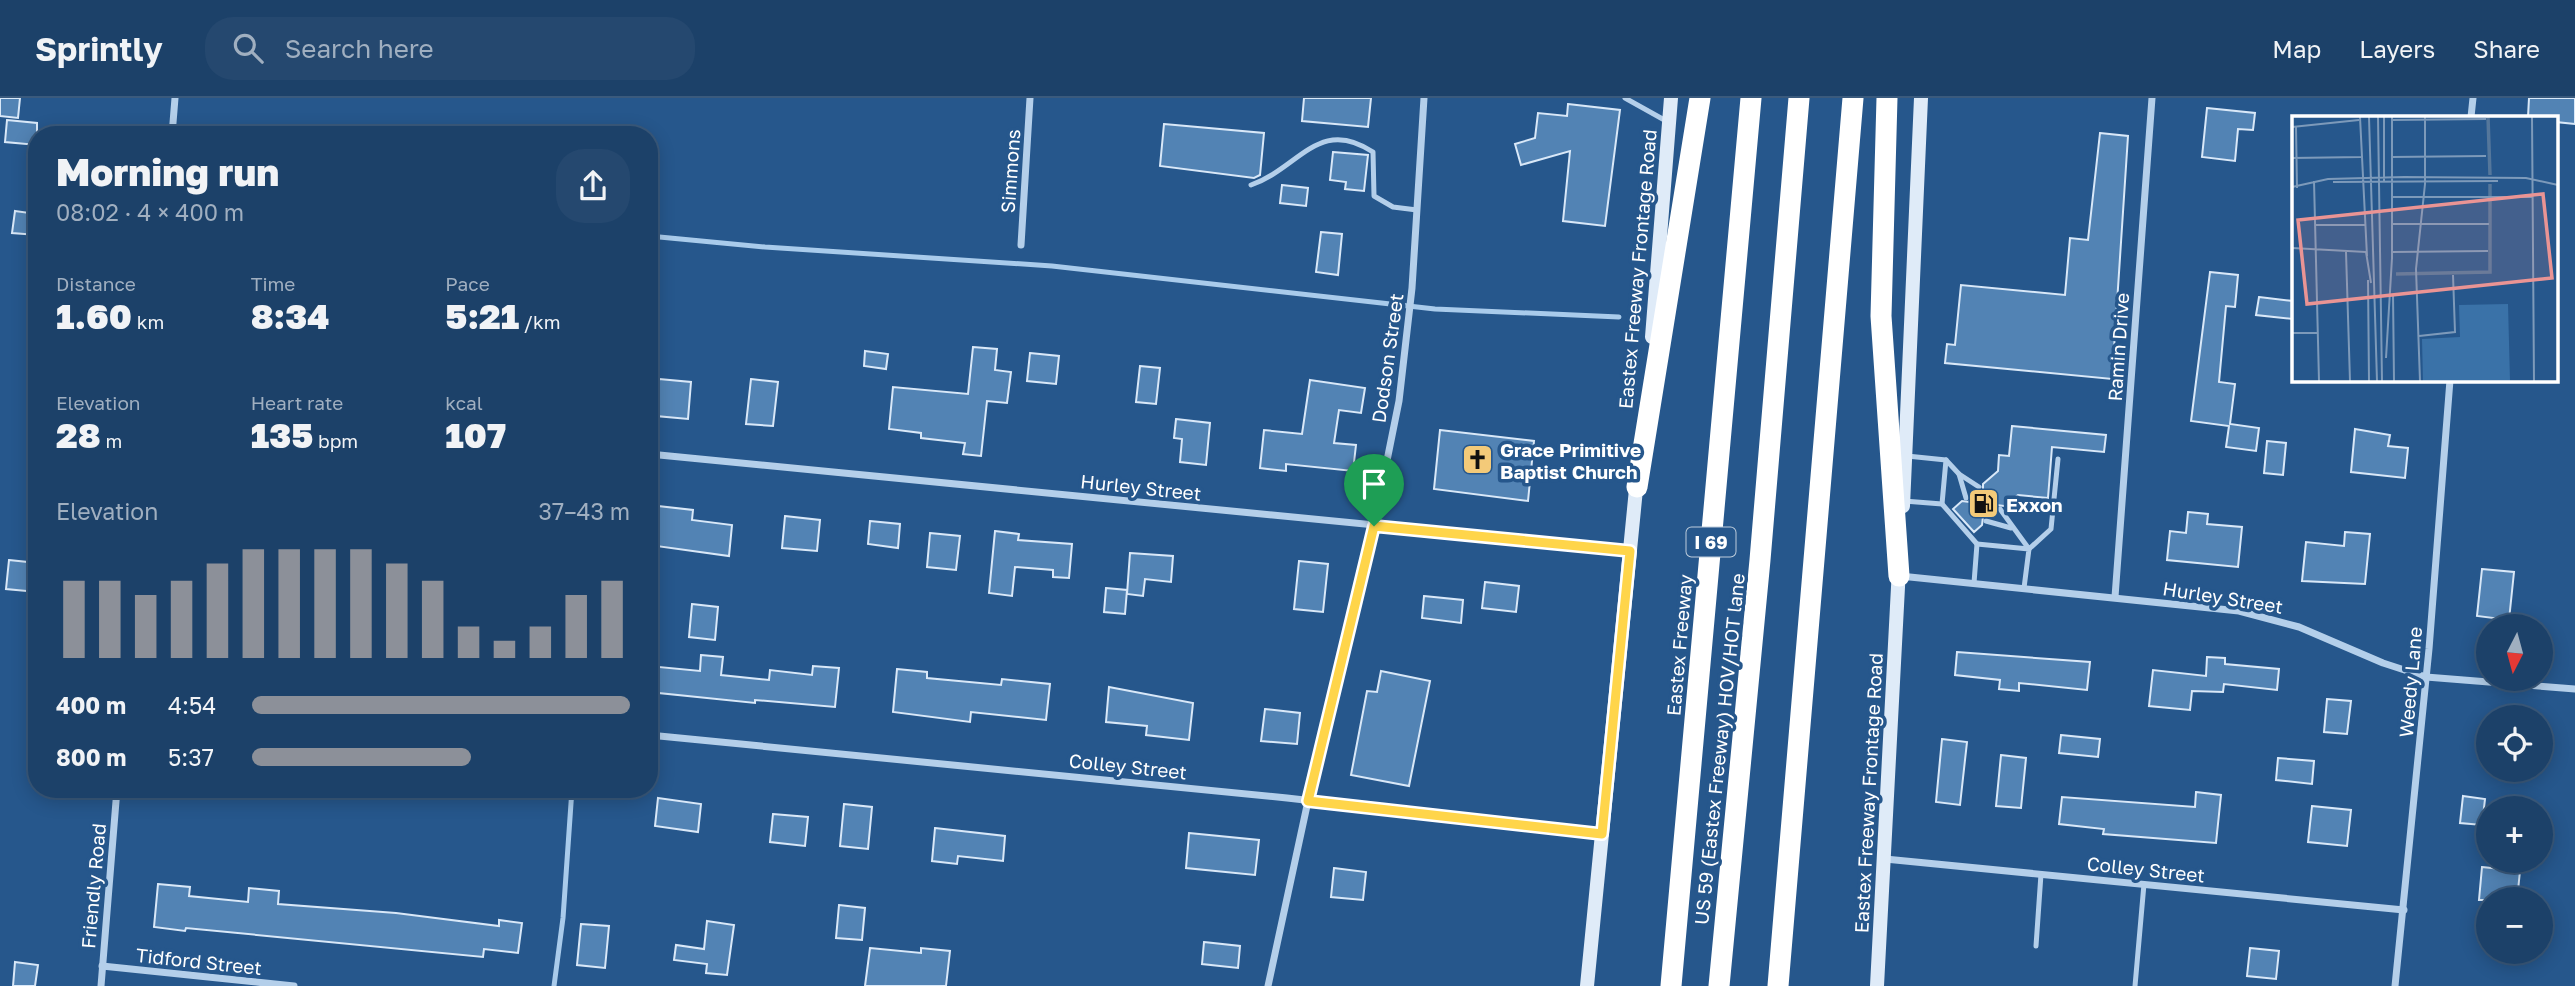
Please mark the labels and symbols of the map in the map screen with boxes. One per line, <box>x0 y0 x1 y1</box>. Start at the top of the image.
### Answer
inset map <box>2292 116 2558 382</box>
street label: Simmons <box>996 128 1024 214</box>
street label: Eastex Freeway Frontage Road <box>1613 128 1661 410</box>
street label: Dodson Street <box>1367 292 1407 424</box>
street label: Ramin Drive <box>2103 292 2133 402</box>
place label: Grace Primitive Baptist Church <box>1500 438 1641 483</box>
church icon: Grace Primitive Baptist Church <box>1460 443 1494 477</box>
pin <box>1344 454 1404 526</box>
street label: Hurley Street <box>1079 469 1203 505</box>
fuel station icon: Exxon <box>1966 487 2000 521</box>
place label: Exxon <box>2006 493 2063 516</box>
road number: I 69 <box>1686 528 1736 556</box>
street label: US 59 (Eastex Freeway) HOV/HOT lane <box>1689 572 1749 926</box>
street label: Eastex Freeway <box>1661 573 1697 717</box>
street label: Hurley Street <box>2161 576 2285 618</box>
north arrow <box>2476 614 2553 691</box>
street label: Weedy Lane <box>2394 626 2426 738</box>
street label: Eastex Freeway Frontage Road <box>1849 652 1887 934</box>
street label: Colley Street <box>1068 748 1188 784</box>
street label: Friendly Road <box>76 822 110 950</box>
street label: Colley Street <box>2086 851 2206 887</box>
street label: Tidford Street <box>135 943 263 979</box>

